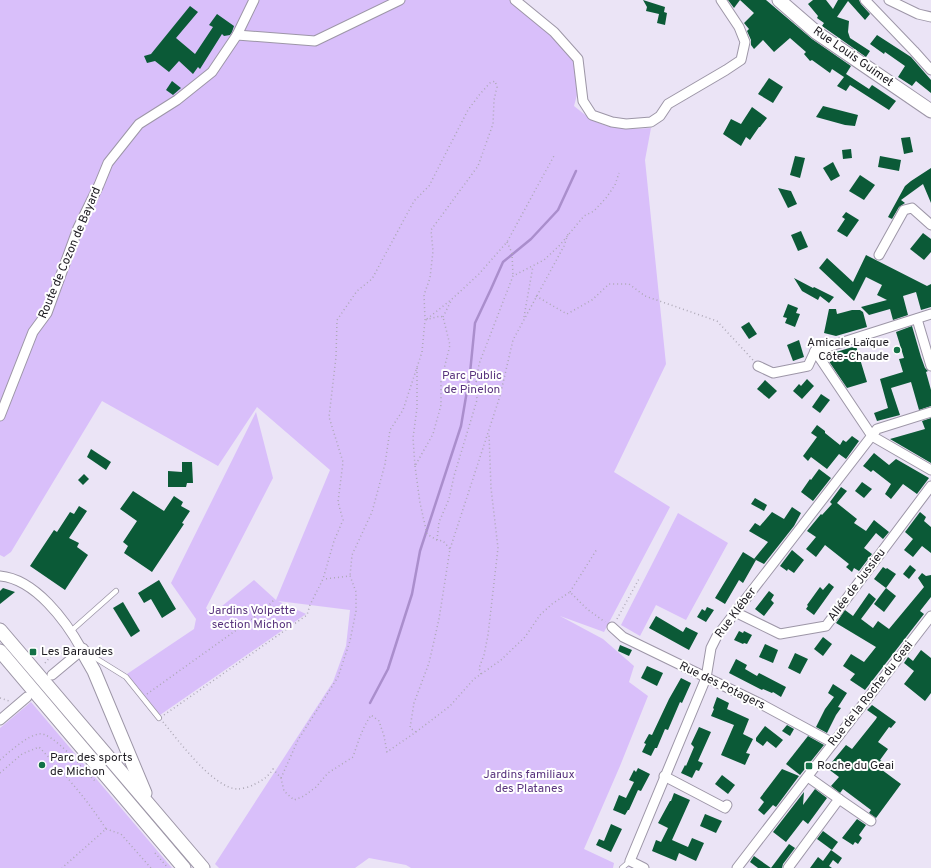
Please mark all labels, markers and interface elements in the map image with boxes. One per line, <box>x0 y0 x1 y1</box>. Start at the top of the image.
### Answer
street label: Rue Louis Guimet <box>810 23 896 91</box>
street label: Route de Cozon de Bayard <box>35 185 105 321</box>
place label: Amicale Laïque Côte-Chaude <box>807 335 889 365</box>
marker: Amicale Laïque Côte-Chaude <box>892 345 902 355</box>
park label: Parc Public de Pinelon <box>442 368 502 398</box>
street label: Allée de Jussieu <box>824 545 890 625</box>
street label: Rue Kléber <box>712 584 760 642</box>
park label: Jardins Volpette section Michon <box>209 603 295 633</box>
street label: Rue de la Roche du Geai <box>825 638 917 750</box>
place label: Les Baraudes <box>41 644 113 660</box>
marker: Les Baraudes <box>28 647 38 657</box>
street label: Rue des Potagers <box>676 658 768 714</box>
place label: Parc des sports de Michon <box>50 750 133 780</box>
place label: Roche du Geai <box>817 758 894 774</box>
marker: Parc des sports de Michon <box>37 760 47 770</box>
marker: Roche du Geai <box>804 761 814 771</box>
park label: Jardins familiaux des Platanes <box>483 767 575 797</box>

